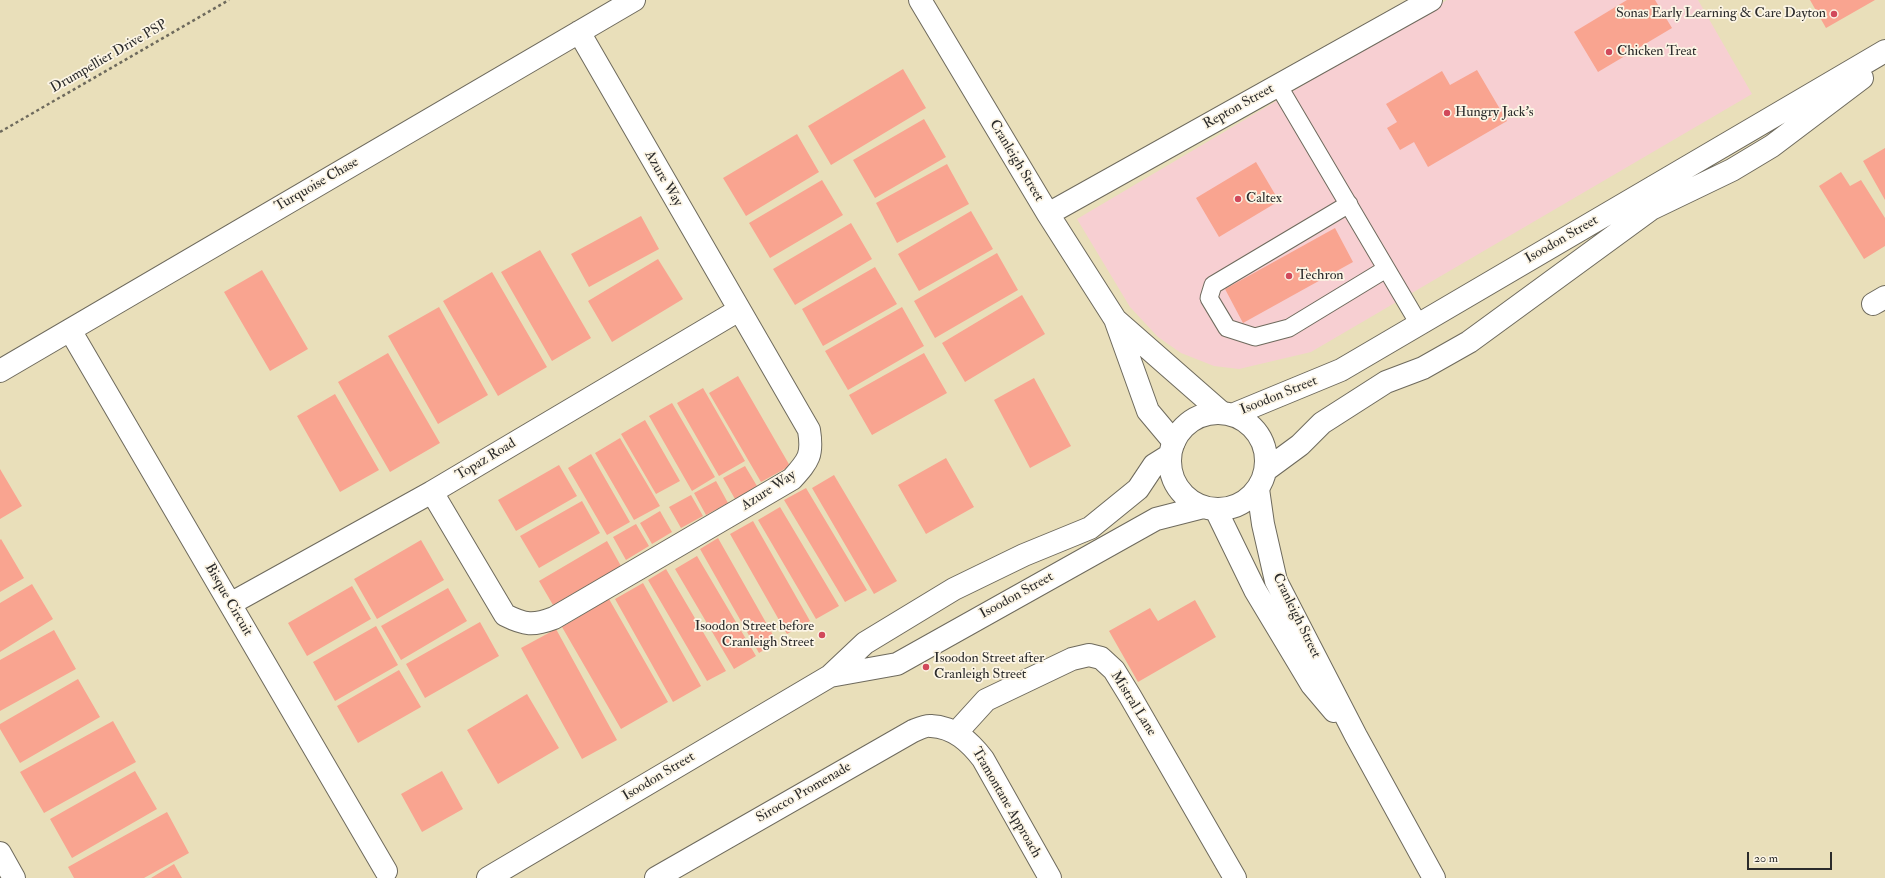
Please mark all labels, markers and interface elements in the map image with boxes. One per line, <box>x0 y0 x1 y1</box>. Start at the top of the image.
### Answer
place label: Sonas Early Learning & Care Dayton <box>1616 6 1826 22</box>
marker: Sonas Early Learning & Care Dayton <box>1829 9 1839 19</box>
street label: Drumpellier Drive PSP <box>48 17 170 97</box>
place label: Chicken Treat <box>1617 44 1697 60</box>
marker: Chicken Treat <box>1604 47 1614 57</box>
street label: Repton Street <box>1201 81 1277 133</box>
place label: Hungry Jack's <box>1455 105 1534 121</box>
marker: Hungry Jack's <box>1442 108 1452 118</box>
street label: Cranleigh Street <box>985 117 1047 205</box>
street label: Azure Way <box>640 148 686 210</box>
street label: Turquoise Chase <box>272 154 362 216</box>
place label: Caltex <box>1246 191 1282 207</box>
marker: Caltex <box>1233 194 1243 204</box>
street label: Isoodon Street <box>1523 212 1601 268</box>
place label: Techron <box>1297 268 1344 284</box>
marker: Techron <box>1284 271 1294 281</box>
street label: Isoodon Street <box>1238 373 1320 419</box>
street label: Topaz Road <box>453 436 519 484</box>
street label: Azure Way <box>739 467 799 515</box>
street label: Bisque Circuit <box>200 561 256 639</box>
street label: Isoodon Street <box>977 569 1057 623</box>
street label: Cranleigh Street <box>1268 571 1324 661</box>
place label: Isoodon Street before Cranleigh Street <box>695 619 814 652</box>
marker: Isoodon Street before Cranleigh Street <box>817 630 827 640</box>
place label: Isoodon Street after Cranleigh Street <box>934 651 1044 684</box>
marker: Isoodon Street after Cranleigh Street <box>921 662 931 672</box>
street label: Mistral Lane <box>1107 669 1159 739</box>
street label: Tramontane Approach <box>968 745 1044 861</box>
street label: Isoodon Street <box>620 749 698 805</box>
street label: Sirocco Promenade <box>754 759 854 827</box>
scale bar <box>1749 844 1834 870</box>
text: 20 m <box>1754 851 1778 866</box>

